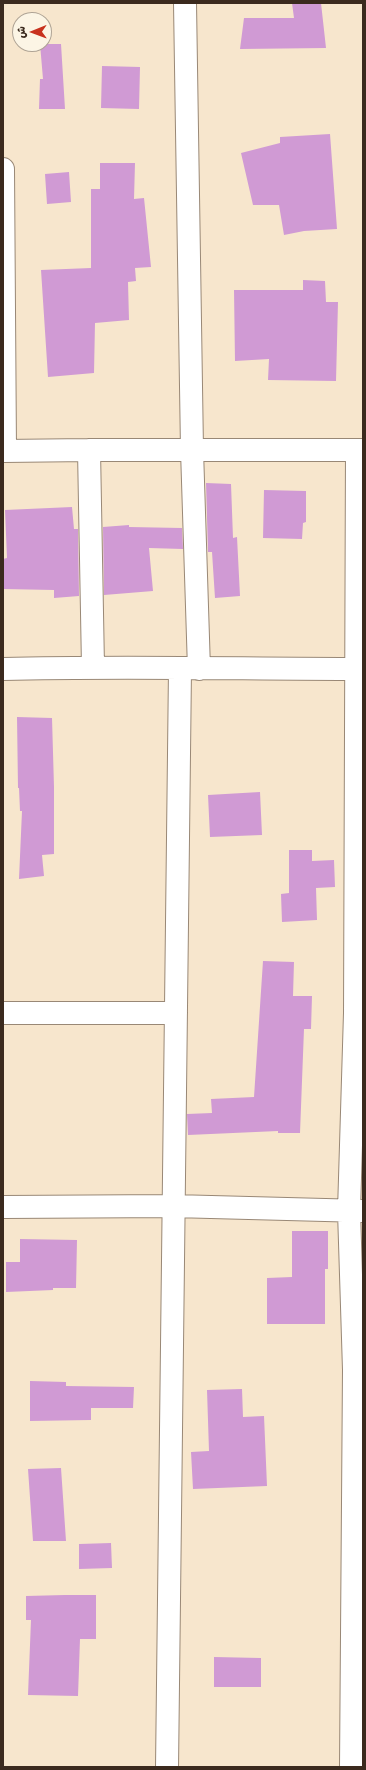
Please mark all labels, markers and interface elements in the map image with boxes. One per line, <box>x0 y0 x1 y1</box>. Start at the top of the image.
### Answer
north arrow <box>12 12 52 52</box>
text: ش <box>14 26 28 38</box>

